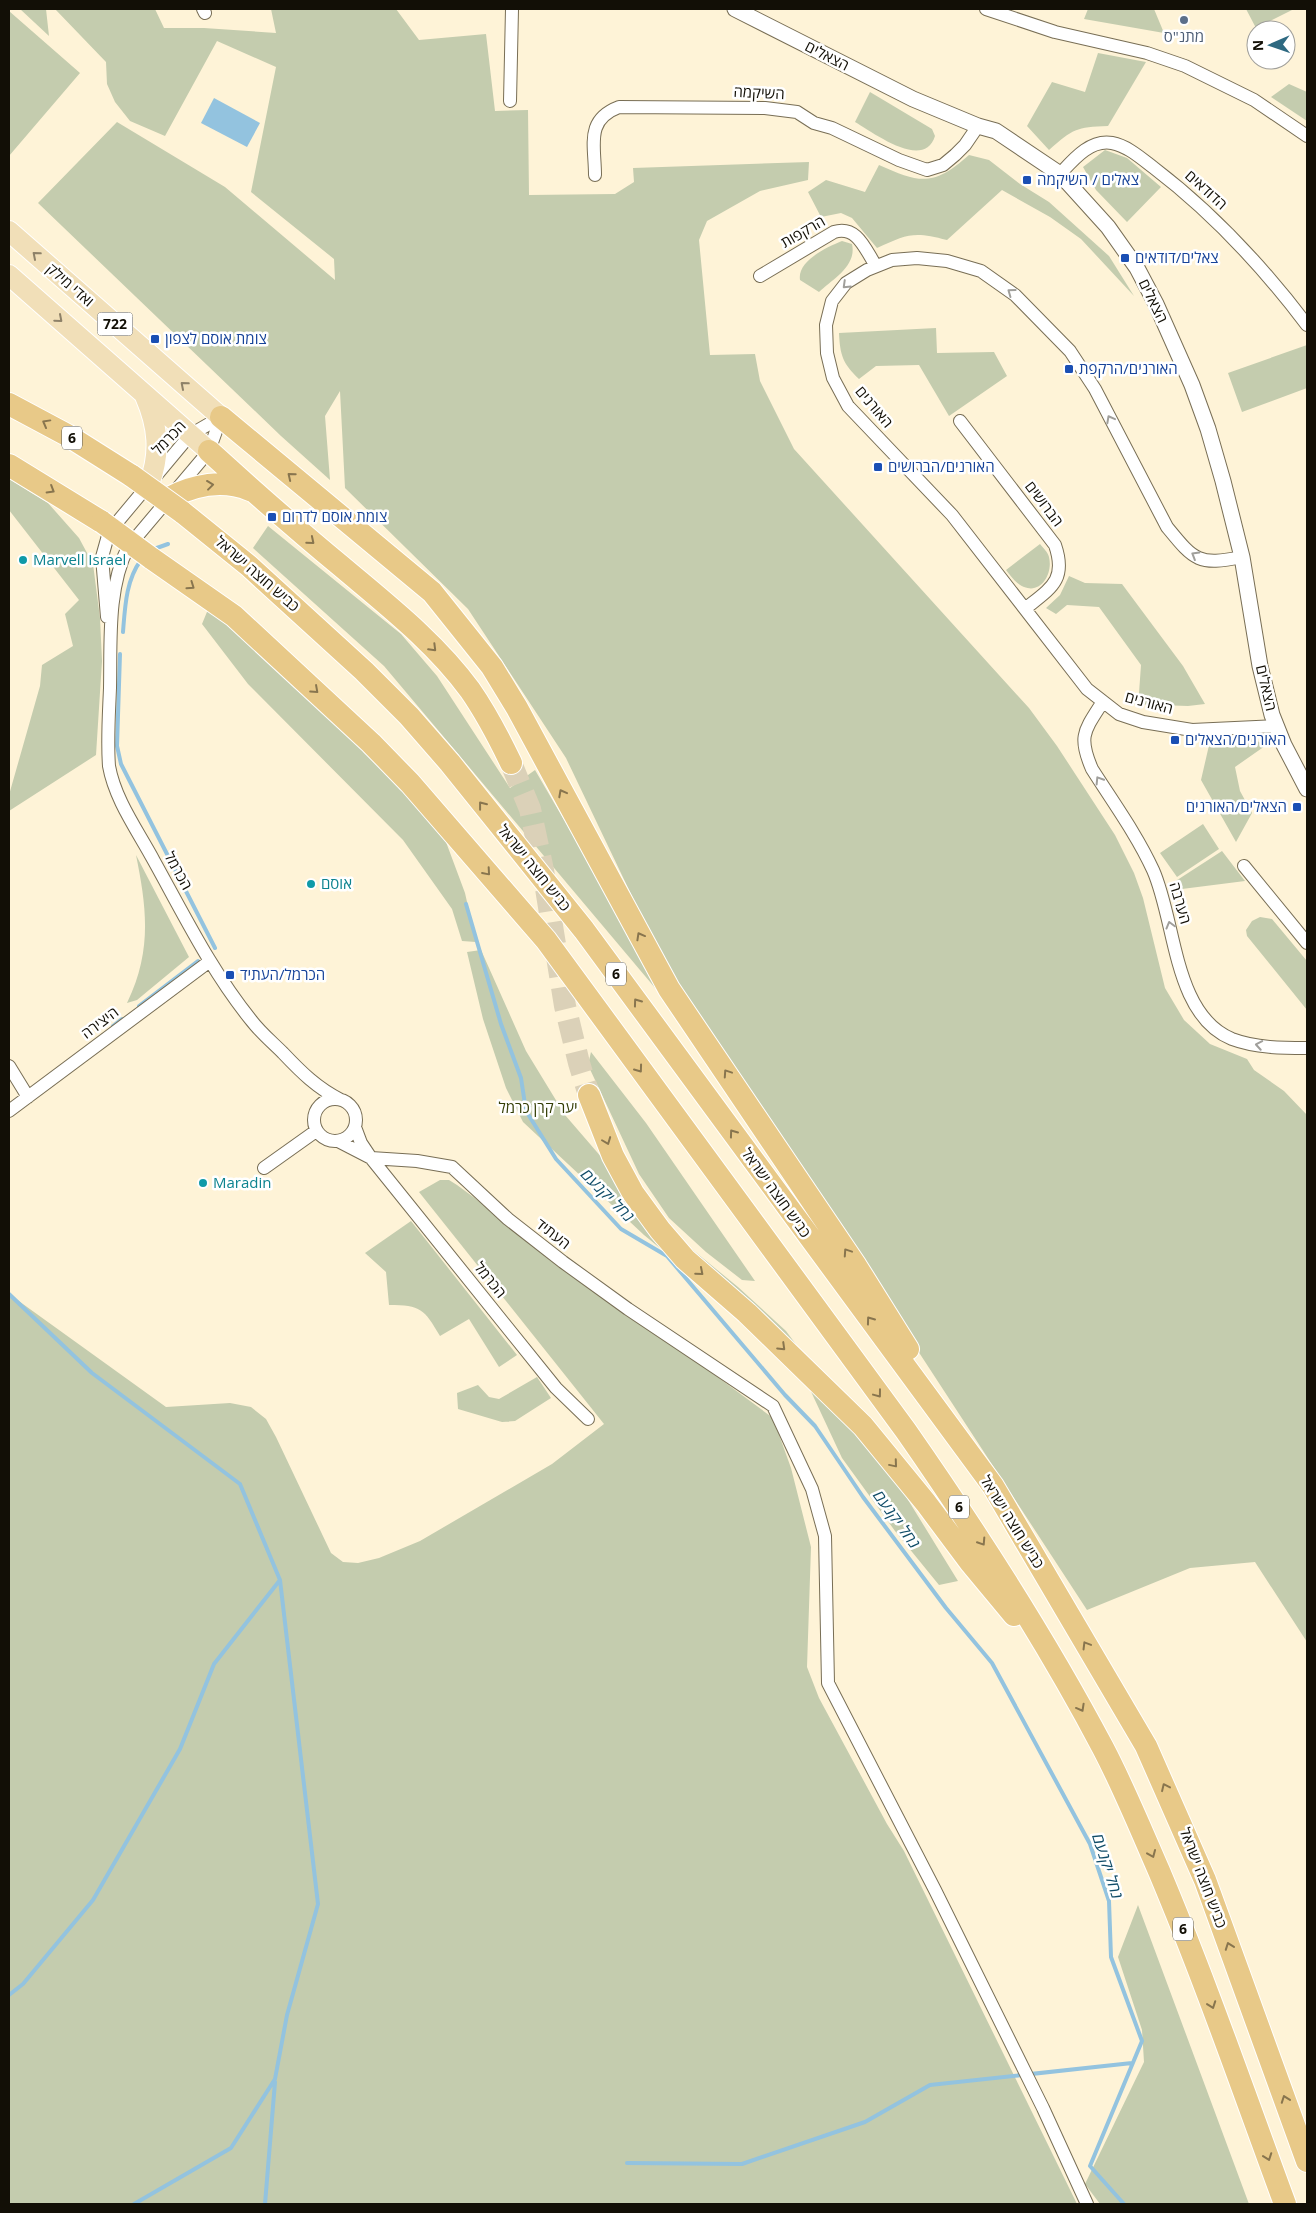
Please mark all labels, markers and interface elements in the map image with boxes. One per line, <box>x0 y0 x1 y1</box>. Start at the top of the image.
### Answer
marker: מתנ"ס <box>1178 14 1190 26</box>
north arrow <box>1246 20 1296 70</box>
place label: מתנ"ס <box>1164 26 1204 46</box>
street label: הצאלים <box>802 36 853 75</box>
text: N <box>1248 39 1267 51</box>
street label: השיקמה <box>733 81 785 103</box>
street label: הדודאים <box>1181 165 1232 213</box>
place label: צאלים / השיקמה <box>1037 169 1139 189</box>
marker: צאלים / השיקמה <box>1021 174 1033 186</box>
street label: הרקפות <box>777 210 828 252</box>
place label: צאלים/דודאים <box>1135 247 1219 267</box>
one-way arrow <box>32 252 41 261</box>
marker: צאלים/דודאים <box>1119 252 1131 264</box>
street label: ואדי מילק <box>43 258 99 310</box>
street label: הצאלים <box>1135 275 1173 326</box>
one-way arrow <box>843 279 852 288</box>
one-way arrow <box>1008 290 1017 298</box>
road number: 722 <box>98 312 132 336</box>
one-way arrow <box>53 313 62 322</box>
place label: צומת אוסם לצפון <box>165 328 267 348</box>
marker: צומת אוסם לצפון <box>149 333 161 345</box>
place label: האורנים/הרקפת <box>1079 358 1178 378</box>
marker: האורנים/הרקפת <box>1063 363 1075 375</box>
street label: האורנים <box>851 381 898 432</box>
one-way arrow <box>180 382 189 391</box>
one-way arrow <box>1107 415 1117 424</box>
street label: הכרמל <box>147 416 190 459</box>
one-way arrow <box>42 420 51 430</box>
road number: 6 <box>62 426 82 449</box>
place label: האורנים/הברושים <box>888 456 995 476</box>
marker: האורנים/הברושים <box>872 461 884 473</box>
one-way arrow <box>288 472 297 481</box>
street label: הברושים <box>1021 477 1068 530</box>
one-way arrow <box>207 480 215 491</box>
one-way arrow <box>45 484 54 494</box>
place label: צומת אוסם לדרום <box>282 506 387 526</box>
marker: צומת אוסם לדרום <box>266 511 278 523</box>
street label: כביש חוצה ישראל <box>211 531 304 616</box>
one-way arrow <box>305 535 314 544</box>
place label: Marvell Israel <box>33 549 126 569</box>
one-way arrow <box>1191 552 1200 562</box>
marker: Marvell Israel <box>17 554 29 566</box>
one-way arrow <box>185 580 195 589</box>
one-way arrow <box>427 642 436 651</box>
street label: הצאלים <box>1252 663 1282 713</box>
one-way arrow <box>310 684 319 693</box>
street label: האורנים <box>1123 686 1175 718</box>
place label: האורנים/הצאלים <box>1185 729 1286 749</box>
marker: האורנים/הצאלים <box>1169 734 1181 746</box>
one-way arrow <box>1096 777 1106 786</box>
one-way arrow <box>558 790 568 799</box>
place label: הצאלים/האורנים <box>1186 796 1287 816</box>
marker: הצאלים/האורנים <box>1291 801 1303 813</box>
one-way arrow <box>480 802 488 811</box>
street label: כביש חוצה ישראל <box>494 820 576 915</box>
street label: הכרמל <box>160 848 198 893</box>
one-way arrow <box>481 866 490 875</box>
place label: אוסם <box>321 873 352 893</box>
marker: אוסם <box>305 878 317 890</box>
street label: הערבה <box>1165 879 1197 926</box>
one-way arrow <box>1165 921 1176 930</box>
one-way arrow <box>636 932 646 941</box>
road number: 6 <box>606 962 626 986</box>
place label: הכרמל/העתיד <box>240 964 325 984</box>
marker: הכרמל/העתיד <box>224 969 236 981</box>
one-way arrow <box>634 999 642 1008</box>
street label: היצירה <box>77 1002 122 1043</box>
one-way arrow <box>1254 1041 1263 1051</box>
one-way arrow <box>634 1063 642 1072</box>
one-way arrow <box>724 1069 733 1079</box>
park label: יער קרן כרמל <box>498 1097 578 1117</box>
one-way arrow <box>730 1130 738 1139</box>
one-way arrow <box>601 1136 611 1145</box>
street label: כביש חוצה ישראל <box>738 1144 816 1241</box>
water label: נחל יקנעם <box>577 1164 640 1227</box>
place label: Maradin <box>213 1172 271 1192</box>
marker: Maradin <box>197 1177 209 1189</box>
street label: העתיד <box>532 1213 575 1253</box>
one-way arrow <box>844 1248 853 1257</box>
street label: הכרמל <box>470 1257 511 1302</box>
one-way arrow <box>694 1266 703 1275</box>
one-way arrow <box>867 1316 876 1326</box>
one-way arrow <box>776 1341 785 1350</box>
one-way arrow <box>872 1388 881 1398</box>
one-way arrow <box>889 1458 898 1467</box>
street label: כביש חוצה ישראל <box>976 1471 1049 1572</box>
water label: נחל יקנעם <box>868 1485 926 1553</box>
road number: 6 <box>949 1495 969 1518</box>
one-way arrow <box>975 1536 985 1545</box>
one-way arrow <box>1083 1642 1093 1651</box>
one-way arrow <box>1074 1703 1084 1712</box>
one-way arrow <box>1161 1783 1171 1792</box>
street label: כביש חוצה ישראל <box>1176 1825 1232 1931</box>
water label: נחל יקנעם <box>1087 1831 1129 1902</box>
one-way arrow <box>1145 1849 1156 1858</box>
road number: 6 <box>1173 1918 1193 1940</box>
one-way arrow <box>1225 1943 1235 1951</box>
one-way arrow <box>1206 2000 1216 2009</box>
one-way arrow <box>1281 2095 1291 2104</box>
one-way arrow <box>1262 2153 1272 2161</box>

